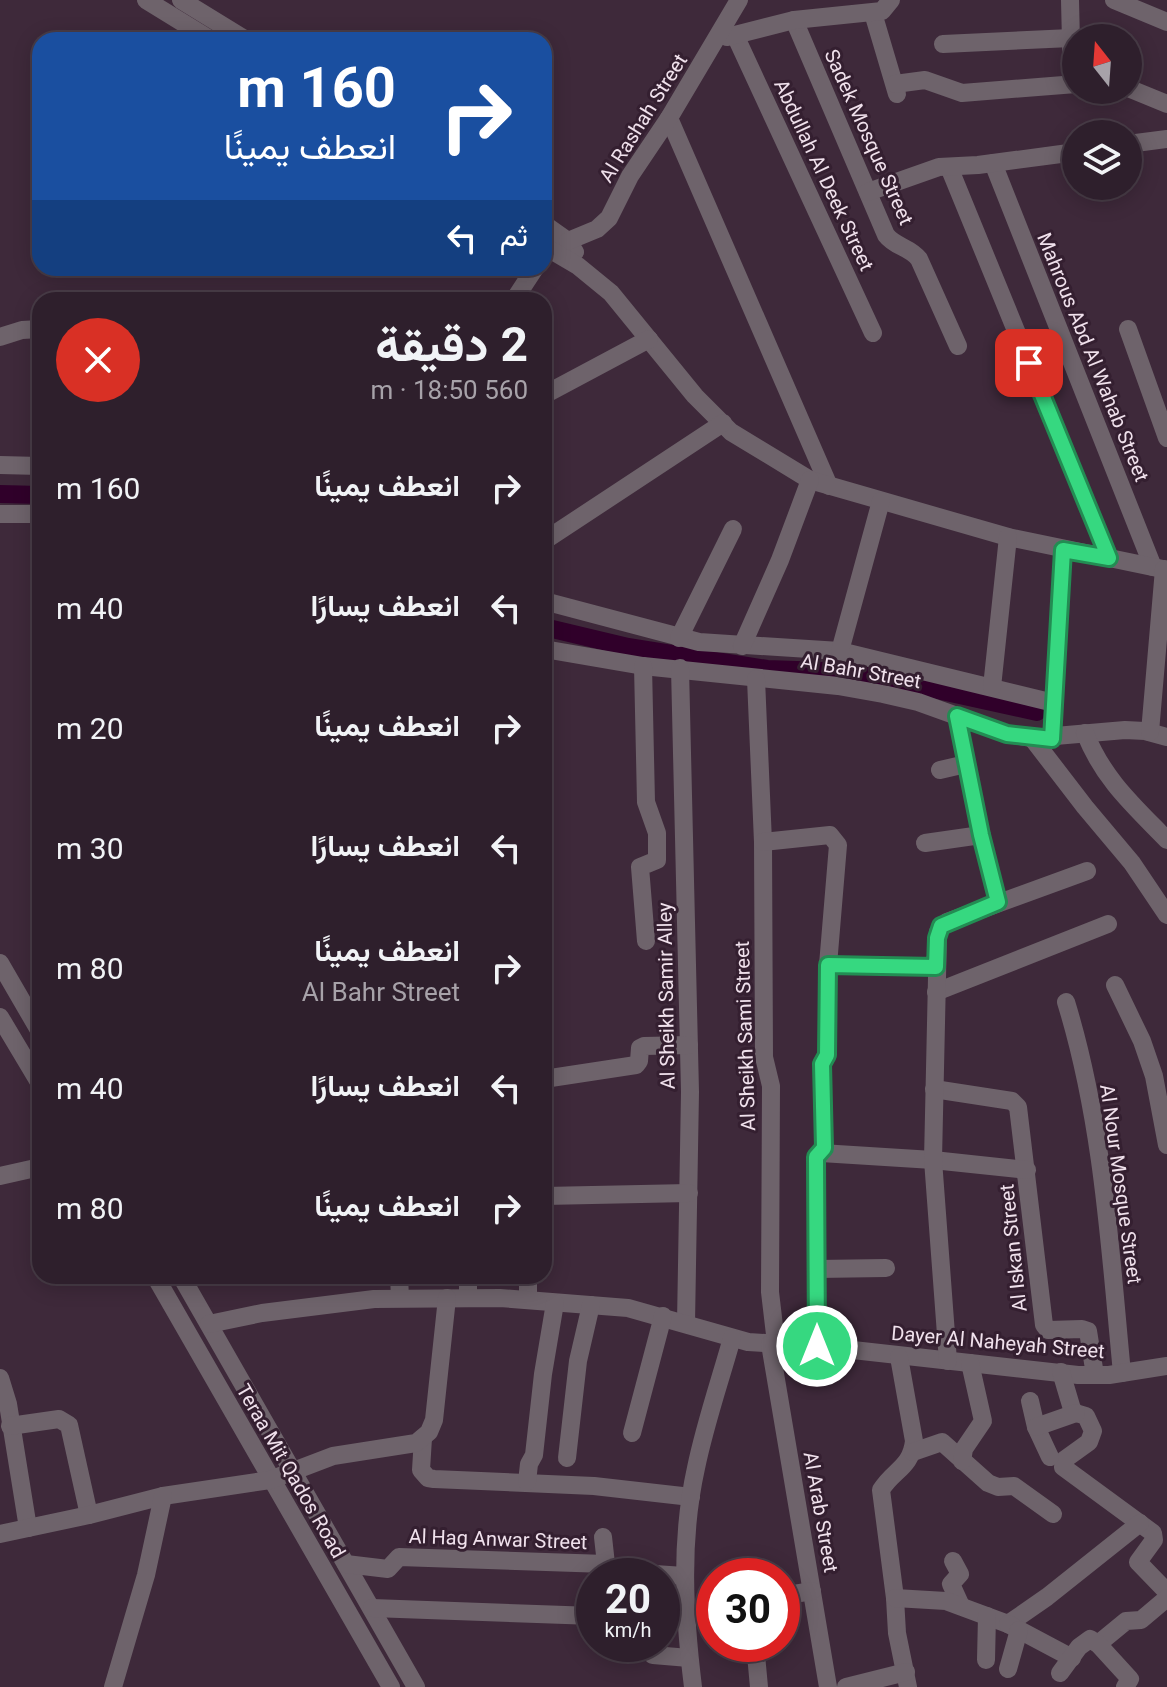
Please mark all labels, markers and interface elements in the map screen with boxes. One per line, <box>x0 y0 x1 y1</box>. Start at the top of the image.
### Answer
north arrow <box>1062 24 1142 104</box>
map controls <box>1062 24 1142 200</box>
street label: Sadek Mosque Street <box>819 45 919 229</box>
street label: Al Rashah Street <box>594 49 692 187</box>
text: 160 m <box>237 55 396 121</box>
icon: right <box>424 64 528 168</box>
street label: Abdullah Al Deek Street <box>769 76 879 274</box>
button: layers <box>1062 120 1142 200</box>
text: انعطف يمينًا <box>224 126 396 168</box>
icon: left <box>440 216 484 260</box>
text: ثم <box>500 218 528 253</box>
street label: Mahrous Abd Al Wahab Street <box>1032 229 1154 485</box>
text: 2 دقيقة <box>375 316 528 373</box>
button: close <box>56 318 140 402</box>
pin <box>995 329 1063 397</box>
icon: arrive <box>1007 341 1051 385</box>
text: 560 m · 18:50 <box>370 375 528 405</box>
icon: right <box>484 466 528 510</box>
text: انعطف يمينًا <box>314 468 460 503</box>
text: 160 m <box>56 471 140 506</box>
icon: left <box>484 586 528 630</box>
text: انعطف يسارًا <box>311 588 460 623</box>
text: 40 m <box>56 591 124 626</box>
street label: Al Bahr Street <box>799 649 923 693</box>
icon: right <box>484 706 528 750</box>
text: انعطف يمينًا <box>314 708 460 743</box>
text: 20 m <box>56 711 124 746</box>
icon: left <box>484 826 528 870</box>
text: انعطف يسارًا <box>311 828 460 863</box>
text: 30 m <box>56 831 124 866</box>
street label: Al Sheikh Samir Alley <box>652 902 680 1090</box>
text: انعطف يمينًا <box>314 933 460 968</box>
street label: Al Sheikh Sami Street <box>730 941 760 1131</box>
icon: right <box>484 946 528 990</box>
text: 80 m <box>56 951 124 986</box>
text: Al Bahr Street <box>302 977 460 1007</box>
icon: left <box>484 1066 528 1110</box>
text: انعطف يسارًا <box>311 1068 460 1103</box>
text: 40 m <box>56 1071 124 1106</box>
street label: Al Nour Mosque Street <box>1095 1083 1147 1285</box>
street label: Al Iskan Street <box>994 1183 1032 1313</box>
icon: right <box>484 1186 528 1230</box>
text: انعطف يمينًا <box>314 1188 460 1223</box>
text: 80 m <box>56 1191 124 1226</box>
position arrow <box>775 1304 859 1388</box>
street label: Dayer Al Naheyah Street <box>890 1321 1106 1363</box>
street label: Teraa Mit Qados Road <box>231 1380 351 1562</box>
street label: Al Arab Street <box>799 1450 843 1574</box>
street label: Al Hag Anwar Street <box>408 1524 588 1554</box>
speed limit sign: 30 <box>696 1558 800 1662</box>
text: 20 <box>605 1576 651 1623</box>
text: km/h <box>605 1618 651 1642</box>

